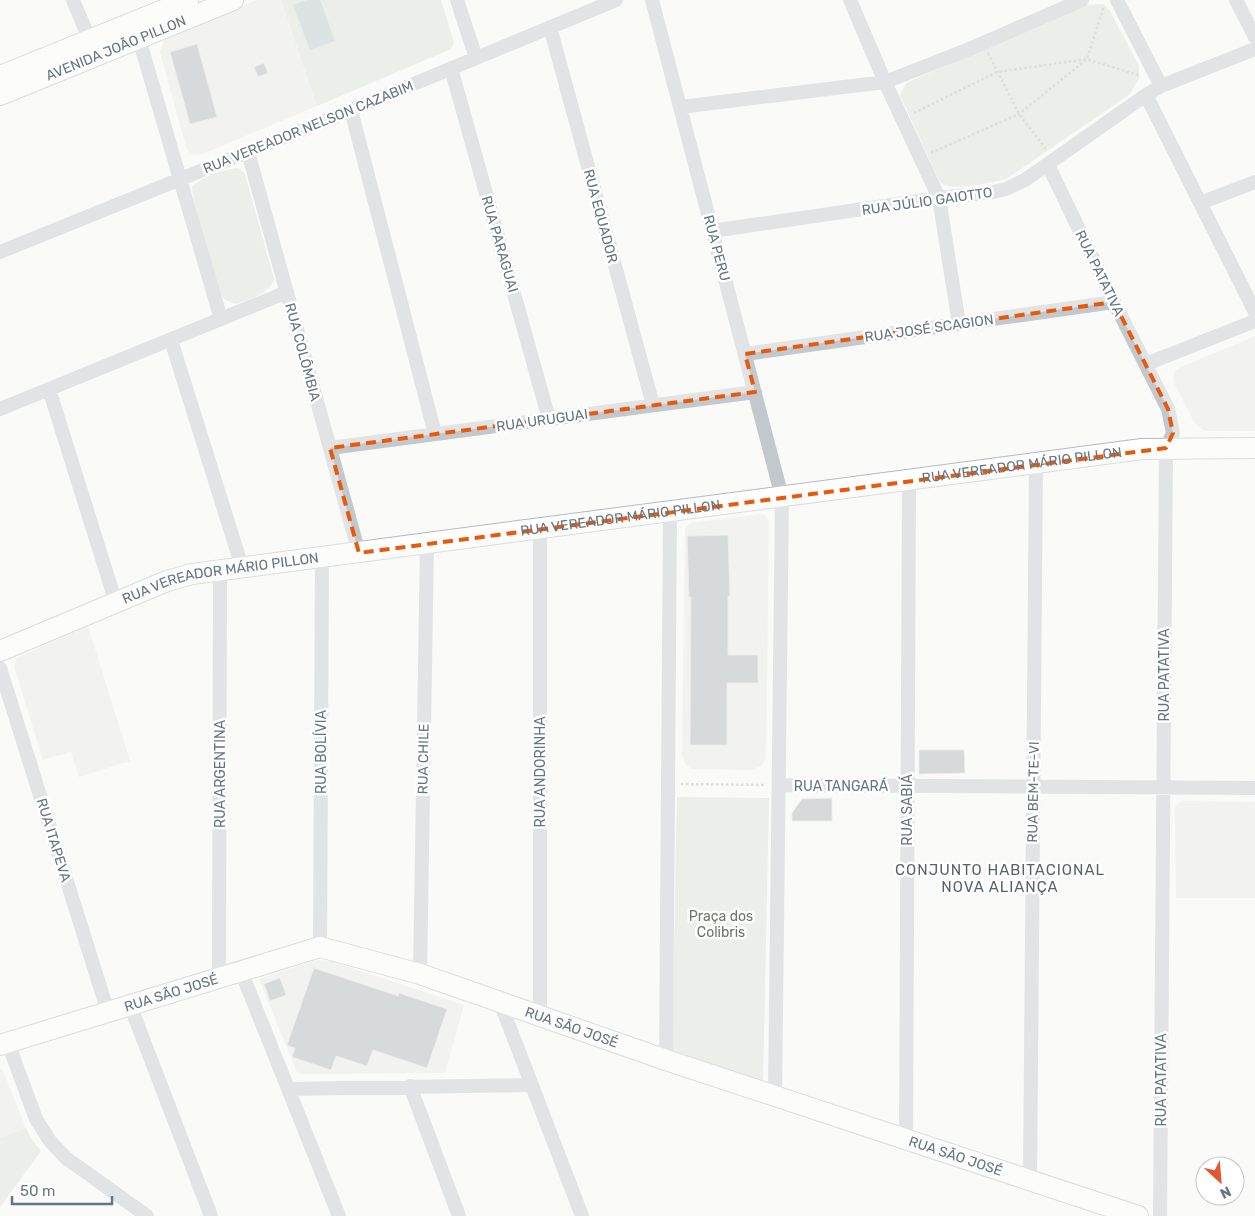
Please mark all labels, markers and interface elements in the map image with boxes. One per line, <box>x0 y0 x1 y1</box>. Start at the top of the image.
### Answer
street label: AVENIDA JOÃO PILLON <box>43 12 189 84</box>
street label: RUA VEREADOR NELSON CAZABIM <box>201 77 416 178</box>
street label: RUA EQUADOR <box>580 167 621 265</box>
street label: RUA JÚLIO GAIOTTO <box>860 183 994 219</box>
street label: RUA PARAGUAI <box>478 194 521 294</box>
street label: RUA PERU <box>700 213 733 283</box>
street label: RUA PATATIVA <box>1071 228 1128 319</box>
street label: RUA COLÔMBIA <box>281 301 325 404</box>
street label: RUA JOSÉ SCAGION <box>863 310 995 346</box>
street label: RUA URUGUAI <box>495 406 589 435</box>
street label: RUA VEREADOR MÁRIO PILLON <box>921 444 1123 487</box>
street label: RUA VEREADOR MÁRIO PILLON <box>519 497 721 540</box>
street label: RUA VEREADOR MÁRIO PILLON <box>120 549 320 608</box>
street label: RUA PATATIVA <box>1156 628 1173 722</box>
street label: RUA BOLÍVIA <box>312 709 330 794</box>
street label: RUA ANDORINHA <box>532 716 549 828</box>
street label: RUA ARGENTINA <box>212 719 229 828</box>
street label: RUA CHILE <box>414 723 433 795</box>
street label: RUA BEM-TE-VI <box>1024 741 1043 843</box>
street label: RUA SABIÁ <box>898 774 916 846</box>
street label: RUA TANGARÁ <box>794 777 889 795</box>
street label: RUA ITAPEVA <box>33 796 75 885</box>
district label: CONJUNTO HABITACIONAL NOVA ALIANÇA <box>895 861 1105 896</box>
park label: Praça dos Colibris <box>689 908 753 941</box>
street label: RUA SÃO JOSÉ <box>122 970 220 1015</box>
street label: RUA SÃO JOSÉ <box>523 1003 621 1052</box>
street label: RUA PATATIVA <box>1153 1033 1170 1127</box>
street label: RUA SÃO JOSÉ <box>907 1133 1005 1180</box>
north arrow <box>1195 1156 1245 1206</box>
scale bar <box>12 1174 112 1206</box>
text: 50 m <box>20 1182 55 1200</box>
text: N <box>1217 1182 1234 1202</box>

